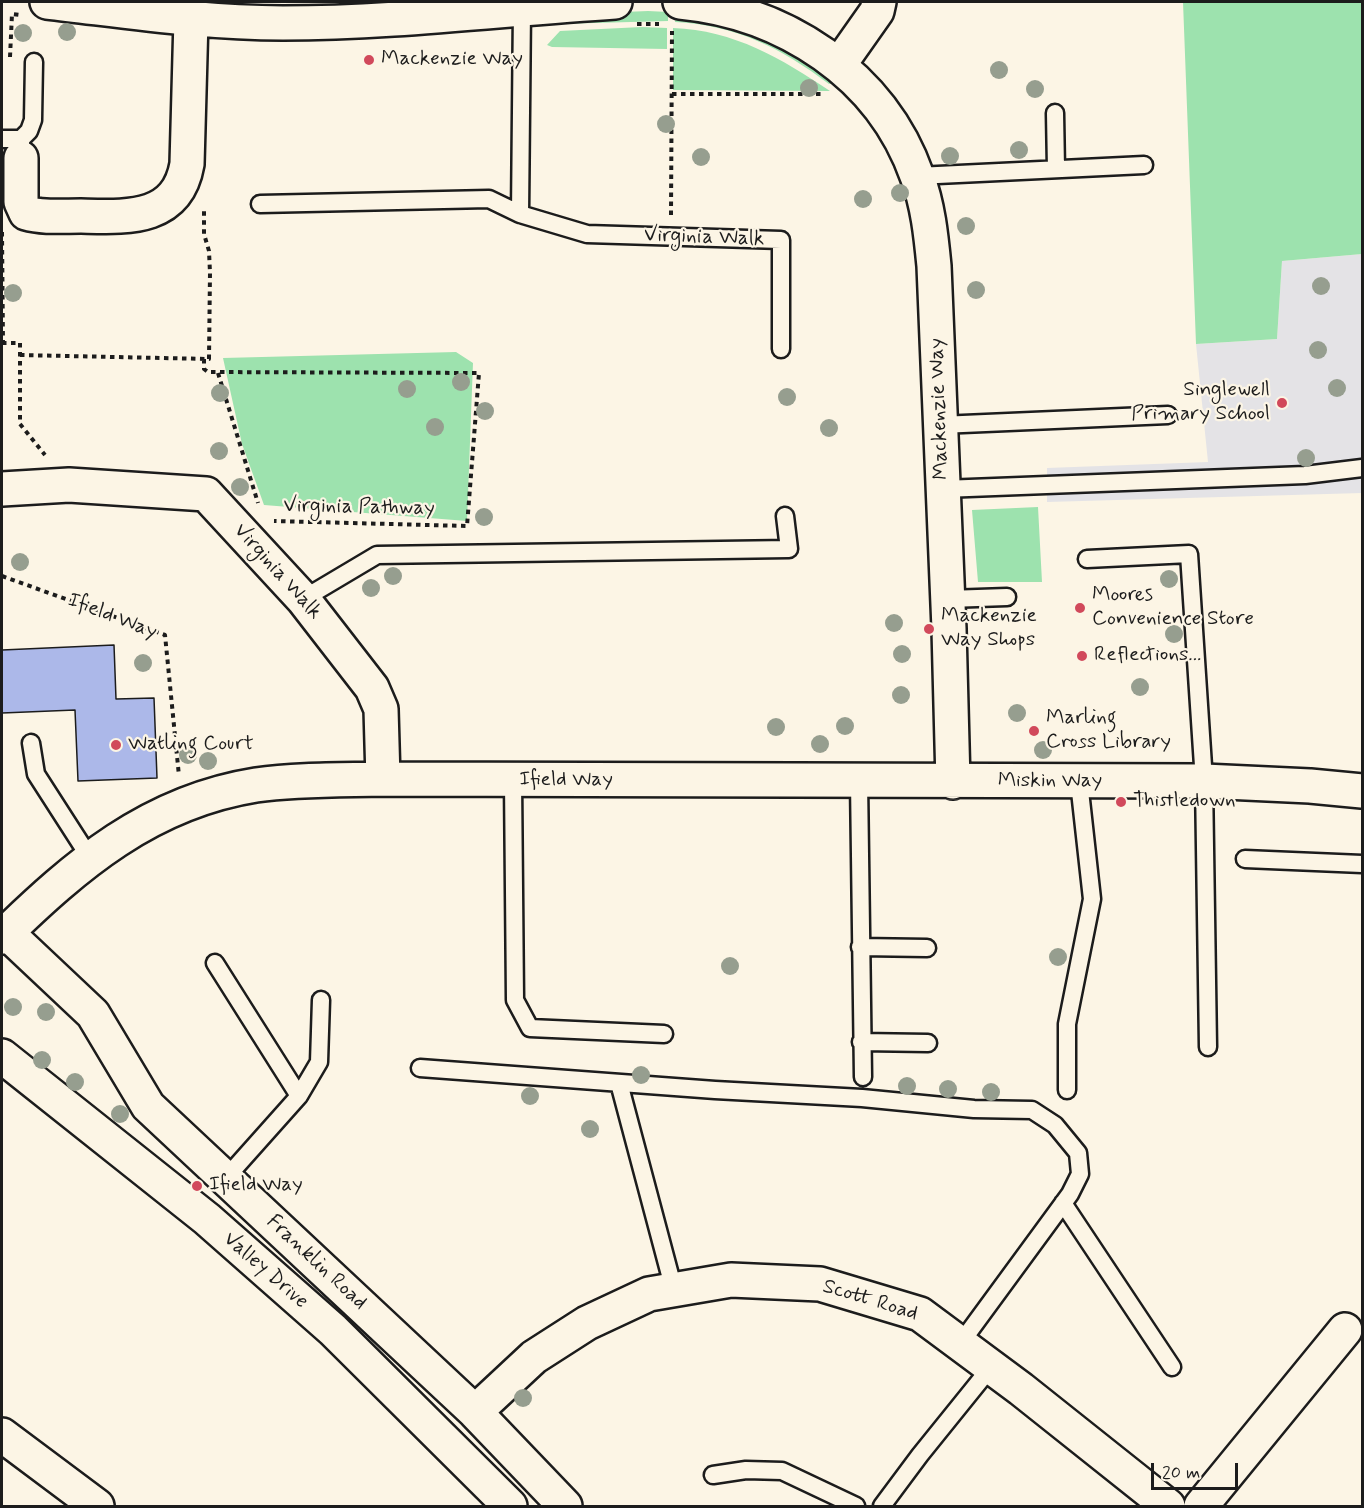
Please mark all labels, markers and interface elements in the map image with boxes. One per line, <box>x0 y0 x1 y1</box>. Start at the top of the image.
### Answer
place label: Mackenzie Way <box>381 47 523 73</box>
marker: Mackenzie Way <box>362 53 376 67</box>
street label: Virginia Walk <box>643 223 765 253</box>
street label: Mackenzie Way <box>925 338 955 480</box>
place label: Singlewell Primary School <box>1131 378 1270 428</box>
marker: Singlewell Primary School <box>1275 396 1289 410</box>
street label: Virginia Pathway <box>283 494 435 522</box>
street label: Virginia Walk <box>227 519 327 625</box>
place label: Moores Convenience Store <box>1092 583 1254 633</box>
street label: Ifield Way <box>64 588 160 646</box>
marker: Moores Convenience Store <box>1073 601 1087 615</box>
place label: Mackenzie Way Shops <box>941 604 1037 654</box>
marker: Mackenzie Way Shops <box>922 622 936 636</box>
place label: Reflections... <box>1094 643 1201 669</box>
marker: Reflections... <box>1075 649 1089 663</box>
place label: Marling Cross Library <box>1046 706 1171 756</box>
marker: Marling Cross Library <box>1027 724 1041 738</box>
place label: Watling Court <box>128 732 254 758</box>
marker: Watling Court <box>109 738 123 752</box>
street label: Ifield Way <box>519 768 613 794</box>
street label: Miskin Way <box>998 769 1102 795</box>
place label: Thistledown <box>1133 789 1236 815</box>
marker: Thistledown <box>1114 795 1128 809</box>
place label: Ifield Way <box>209 1173 303 1199</box>
marker: Ifield Way <box>190 1179 204 1193</box>
street label: Franklin Road <box>261 1210 371 1316</box>
street label: Valley Drive <box>217 1227 313 1315</box>
street label: Scott Road <box>819 1275 921 1327</box>
scale bar <box>1154 1451 1241 1489</box>
text: 20 m <box>1162 1461 1200 1485</box>

